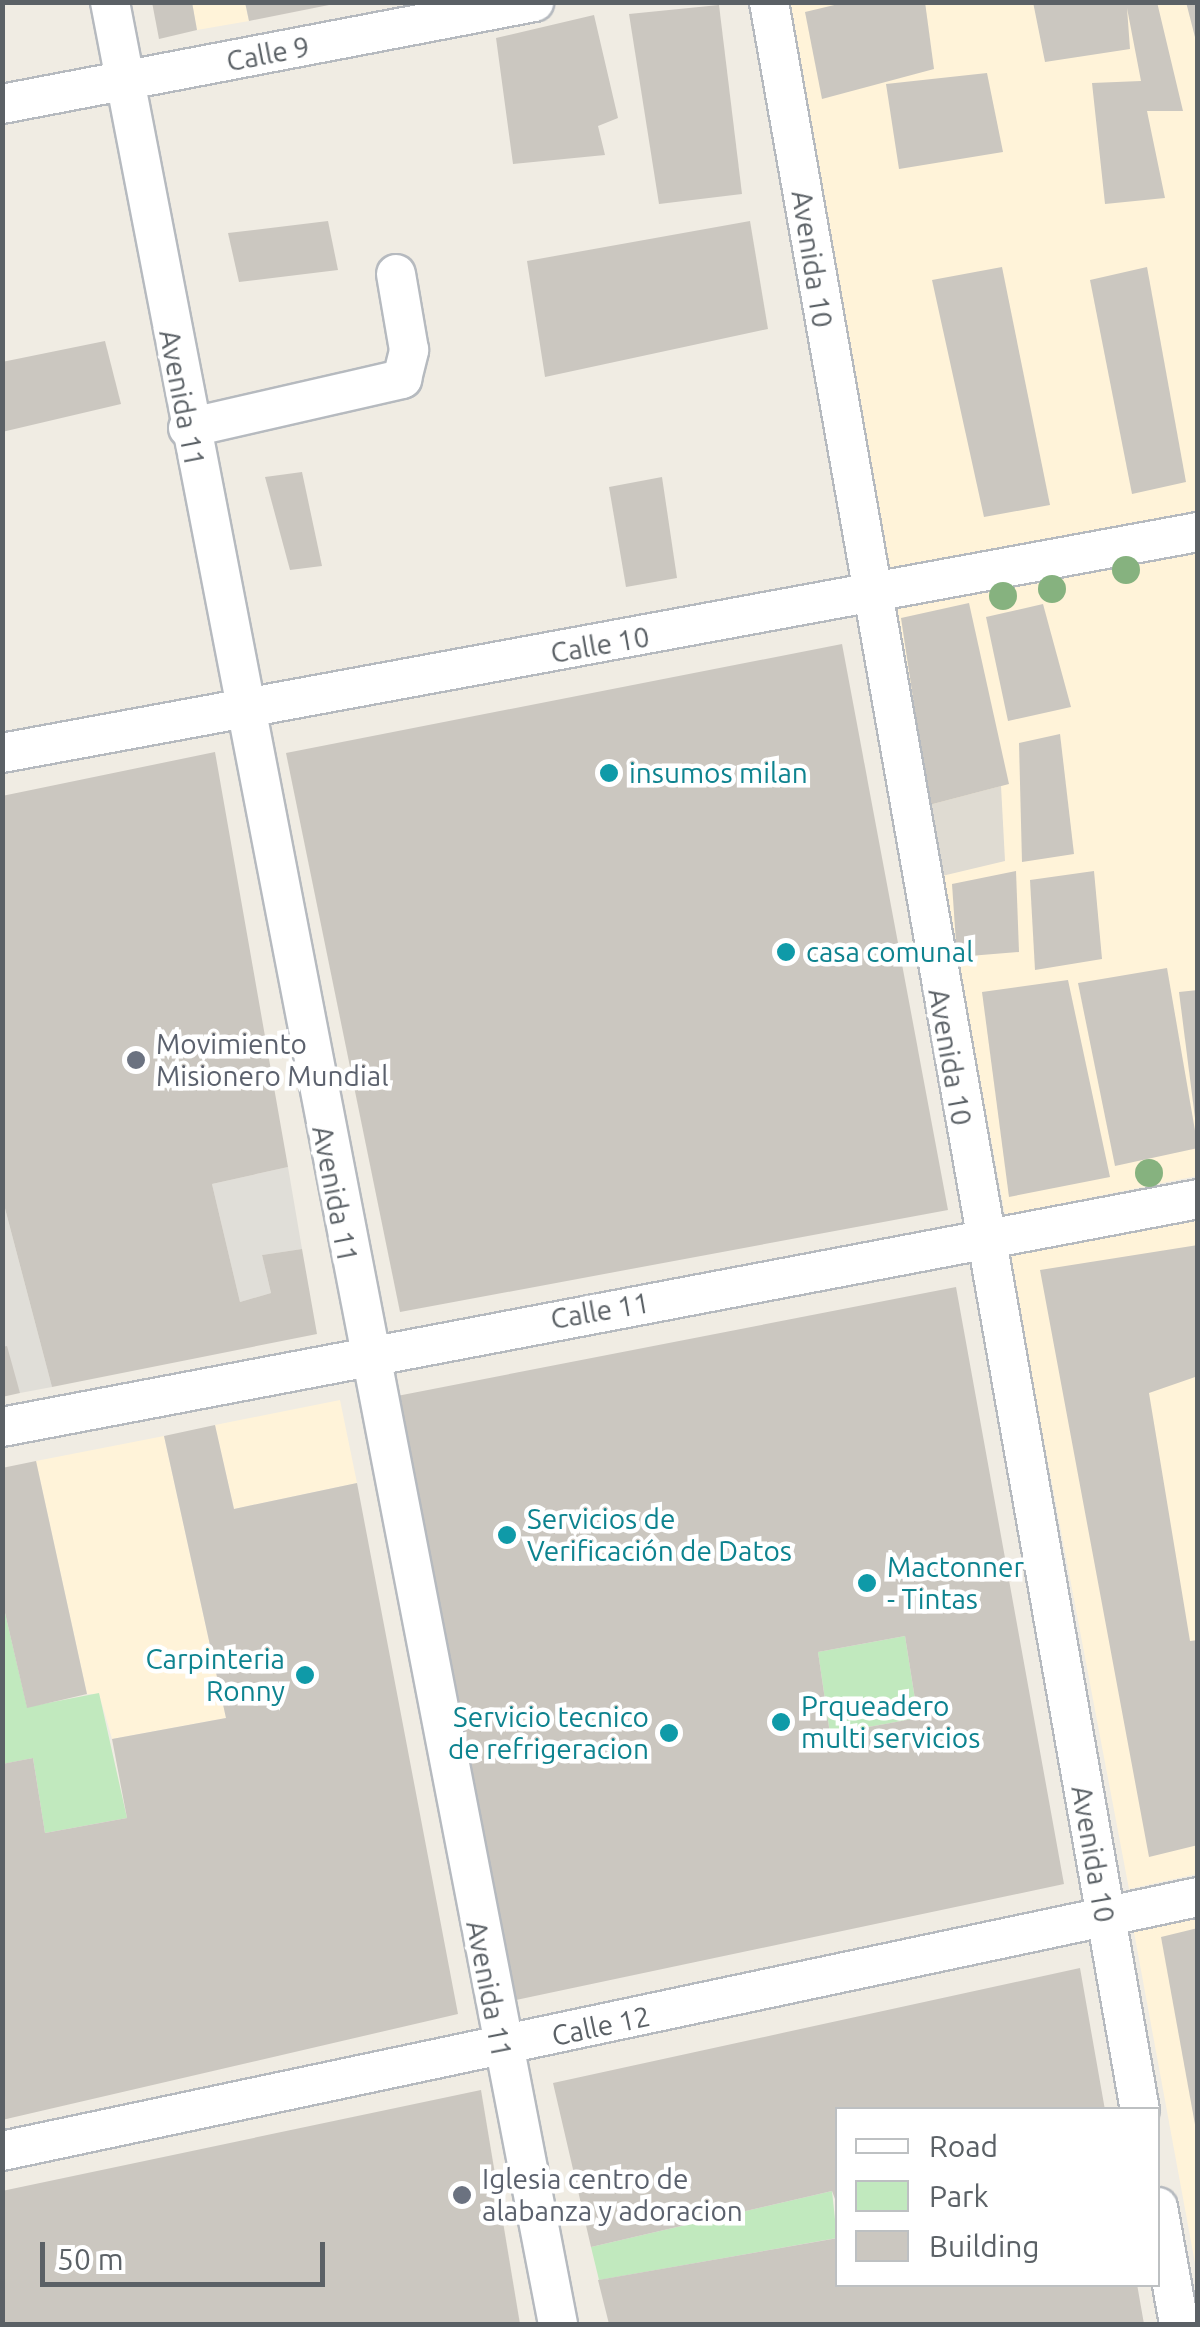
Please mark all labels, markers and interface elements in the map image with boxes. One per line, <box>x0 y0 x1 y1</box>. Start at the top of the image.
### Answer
street label: Calle 9 <box>224 30 312 78</box>
street label: Avenida 10 <box>785 188 839 330</box>
street label: Avenida 11 <box>152 327 212 469</box>
street label: Calle 10 <box>548 620 652 670</box>
place label: insumos milan <box>629 756 808 790</box>
marker: insumos milan <box>598 762 620 784</box>
place label: casa comunal <box>806 935 973 969</box>
marker: casa comunal <box>775 941 797 963</box>
street label: Avenida 10 <box>921 986 979 1128</box>
place label: Movimiento Misionero Mundial <box>156 1027 389 1093</box>
marker: Movimiento Misionero Mundial <box>125 1049 147 1071</box>
street label: Avenida 11 <box>305 1123 365 1265</box>
street label: Calle 11 <box>548 1286 652 1336</box>
place label: Servicios de Verificación de Datos <box>527 1502 792 1568</box>
marker: Servicios de Verificación de Datos <box>496 1524 518 1546</box>
place label: Mactonner - Tintas <box>887 1550 1024 1616</box>
marker: Mactonner - Tintas <box>856 1572 878 1594</box>
place label: Carpinteria Ronny <box>145 1642 285 1708</box>
marker: Carpinteria Ronny <box>294 1664 316 1686</box>
place label: Prqueadero multi servicios <box>801 1689 980 1755</box>
place label: Servicio tecnico de refrigeracion <box>448 1700 649 1766</box>
marker: Prqueadero multi servicios <box>770 1711 792 1733</box>
marker: Servicio tecnico de refrigeracion <box>658 1722 680 1744</box>
street label: Avenida 10 <box>1064 1783 1122 1925</box>
street label: Avenida 11 <box>459 1918 519 2060</box>
street label: Calle 12 <box>549 1999 653 2053</box>
legend <box>835 2107 1160 2287</box>
text: Road <box>929 2129 998 2163</box>
place label: Iglesia centro de alabanza y adoracion <box>482 2162 743 2228</box>
text: Park <box>929 2179 989 2213</box>
marker: Iglesia centro de alabanza y adoracion <box>451 2184 473 2206</box>
scale bar <box>45 2222 330 2284</box>
text: Building <box>929 2229 1040 2263</box>
text: 50 m <box>57 2242 124 2276</box>

